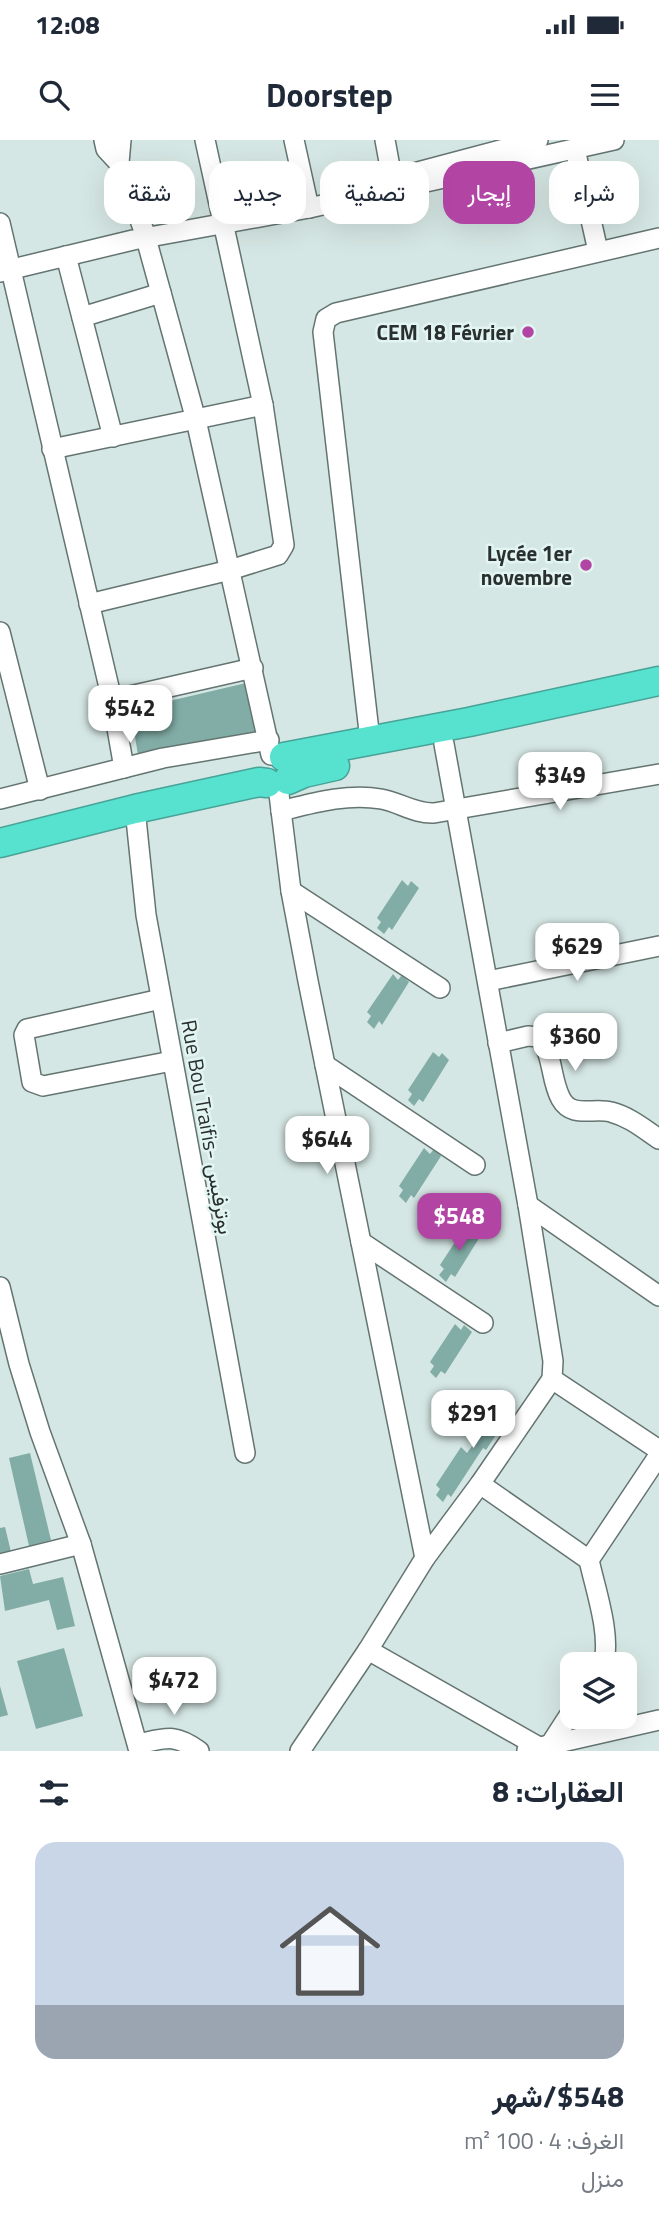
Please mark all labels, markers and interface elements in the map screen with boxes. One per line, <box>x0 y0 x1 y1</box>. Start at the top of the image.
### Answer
text: 12:08 <box>35 5 100 44</box>
text: Doorstep <box>266 71 393 119</box>
icon: search <box>35 76 73 114</box>
icon: menu <box>586 76 624 114</box>
chip: شقة <box>104 161 195 224</box>
chip: جديد <box>209 161 306 224</box>
chip: تصفية <box>320 161 429 224</box>
chip: إيجار <box>443 161 535 224</box>
chip: شراء <box>549 161 639 224</box>
place label: CEM 18 Février <box>377 316 514 348</box>
marker: CEM 18 Février <box>520 324 536 340</box>
place label: Lycée 1er novembre <box>481 537 572 593</box>
marker: Lycée 1er novembre <box>578 557 594 573</box>
pin: $542 <box>89 686 171 745</box>
text: $542 <box>104 690 156 725</box>
pin: $349 <box>519 752 601 812</box>
text: $349 <box>534 757 586 792</box>
pin: $629 <box>536 924 618 983</box>
text: $629 <box>551 928 603 963</box>
pin: $360 <box>534 1014 616 1073</box>
street label: Rue Bou Traifis- بوترفيس <box>173 1017 243 1237</box>
text: $360 <box>549 1018 601 1053</box>
pin: $644 <box>286 1116 368 1176</box>
text: $644 <box>301 1121 353 1156</box>
pin: $548 <box>418 1194 500 1253</box>
text: $548 <box>433 1198 485 1233</box>
pin: $291 <box>432 1390 514 1450</box>
text: $291 <box>447 1395 499 1430</box>
map controls <box>560 1652 637 1729</box>
button: layers <box>560 1652 637 1729</box>
pin: $472 <box>133 1658 215 1717</box>
text: $472 <box>148 1662 200 1697</box>
text: العقارات: 8 <box>492 1768 624 1814</box>
icon: filters <box>35 1774 73 1812</box>
icon: home <box>267 1888 393 2014</box>
text: $548/شهر <box>492 2073 624 2119</box>
text: الغرف: 4 · 100 m² <box>464 2123 624 2158</box>
text: منزل <box>581 2161 624 2196</box>

